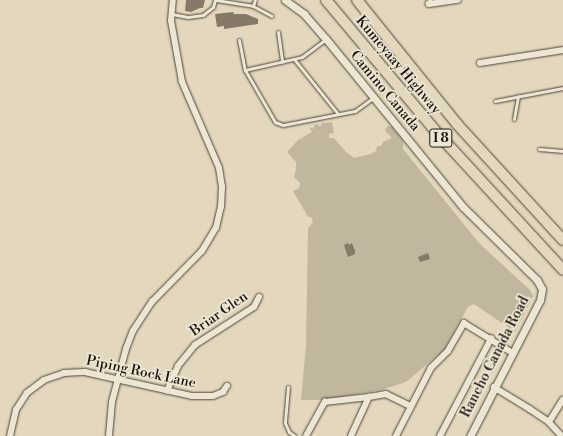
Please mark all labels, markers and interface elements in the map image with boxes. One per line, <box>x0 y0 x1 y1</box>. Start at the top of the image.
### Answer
street label: Kumeyaay Highway <box>352 12 444 118</box>
street label: Camino Canada <box>346 47 424 135</box>
road number: I 8 <box>429 127 453 149</box>
street label: Briar Glen <box>187 288 251 340</box>
street label: Rancho Canada Road <box>457 293 533 421</box>
street label: Piping Rock Lane <box>85 352 197 392</box>

